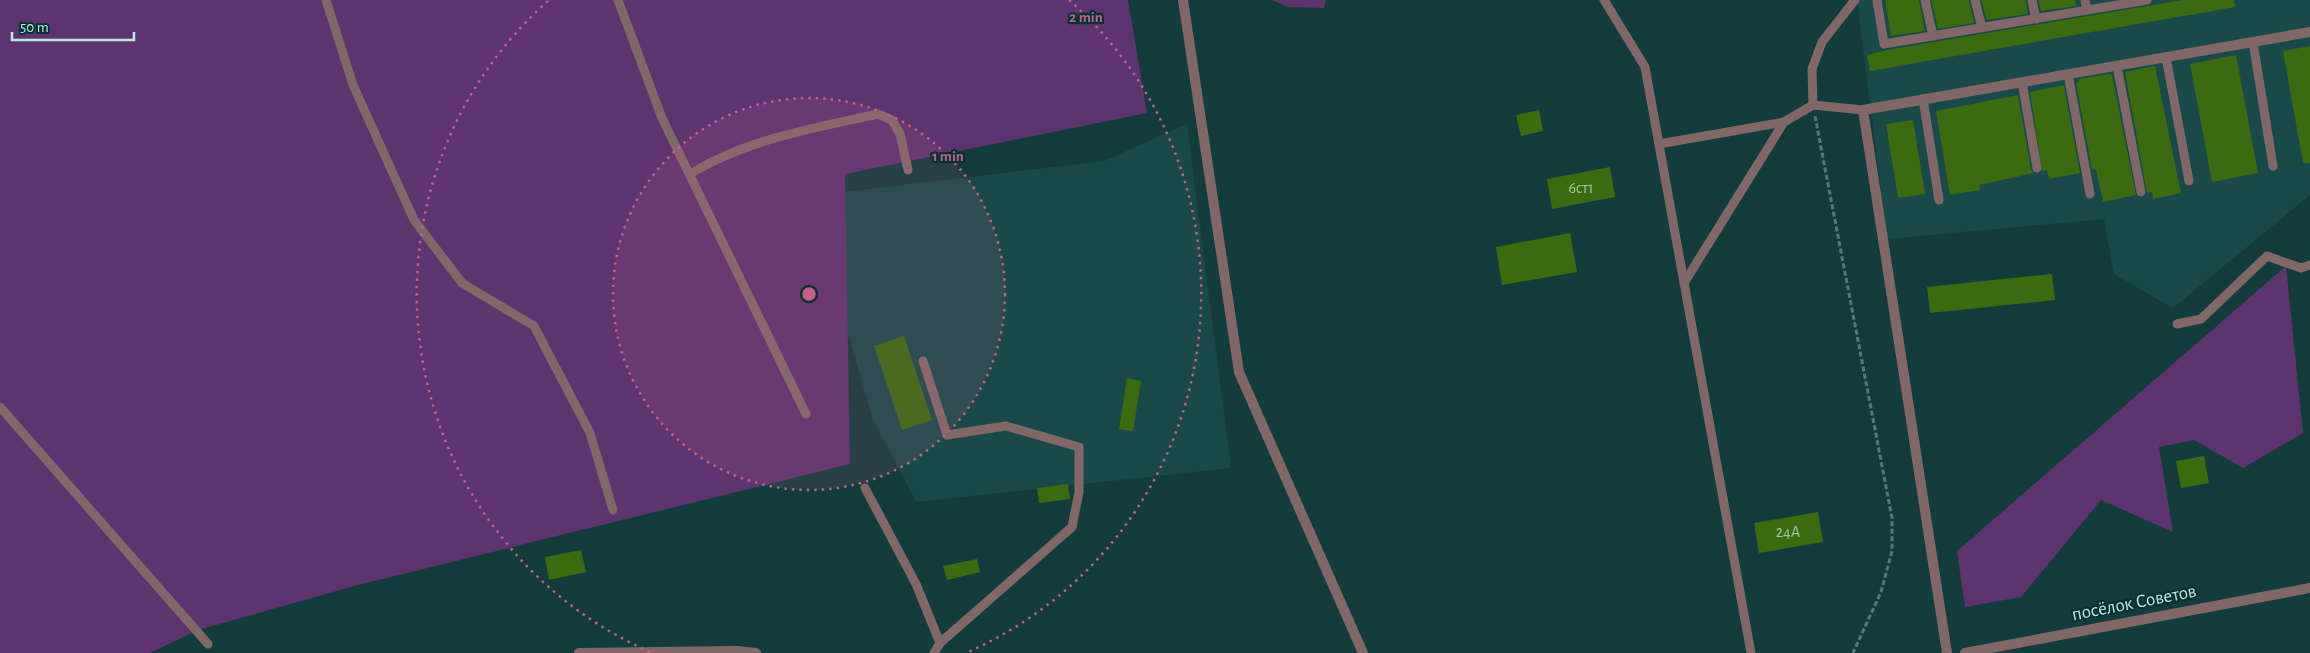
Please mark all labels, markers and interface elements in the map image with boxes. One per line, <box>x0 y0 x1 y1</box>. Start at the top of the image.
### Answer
scale bar <box>12 10 135 42</box>
text: 2 min <box>1069 10 1103 25</box>
text: 50 m <box>20 20 49 35</box>
text: 1 min <box>932 149 964 164</box>
house number: 6ст1 <box>1568 180 1594 196</box>
centre of rings <box>800 285 818 303</box>
house number: 24А <box>1776 524 1801 540</box>
street label: посёлок Советов <box>2070 582 2198 624</box>

